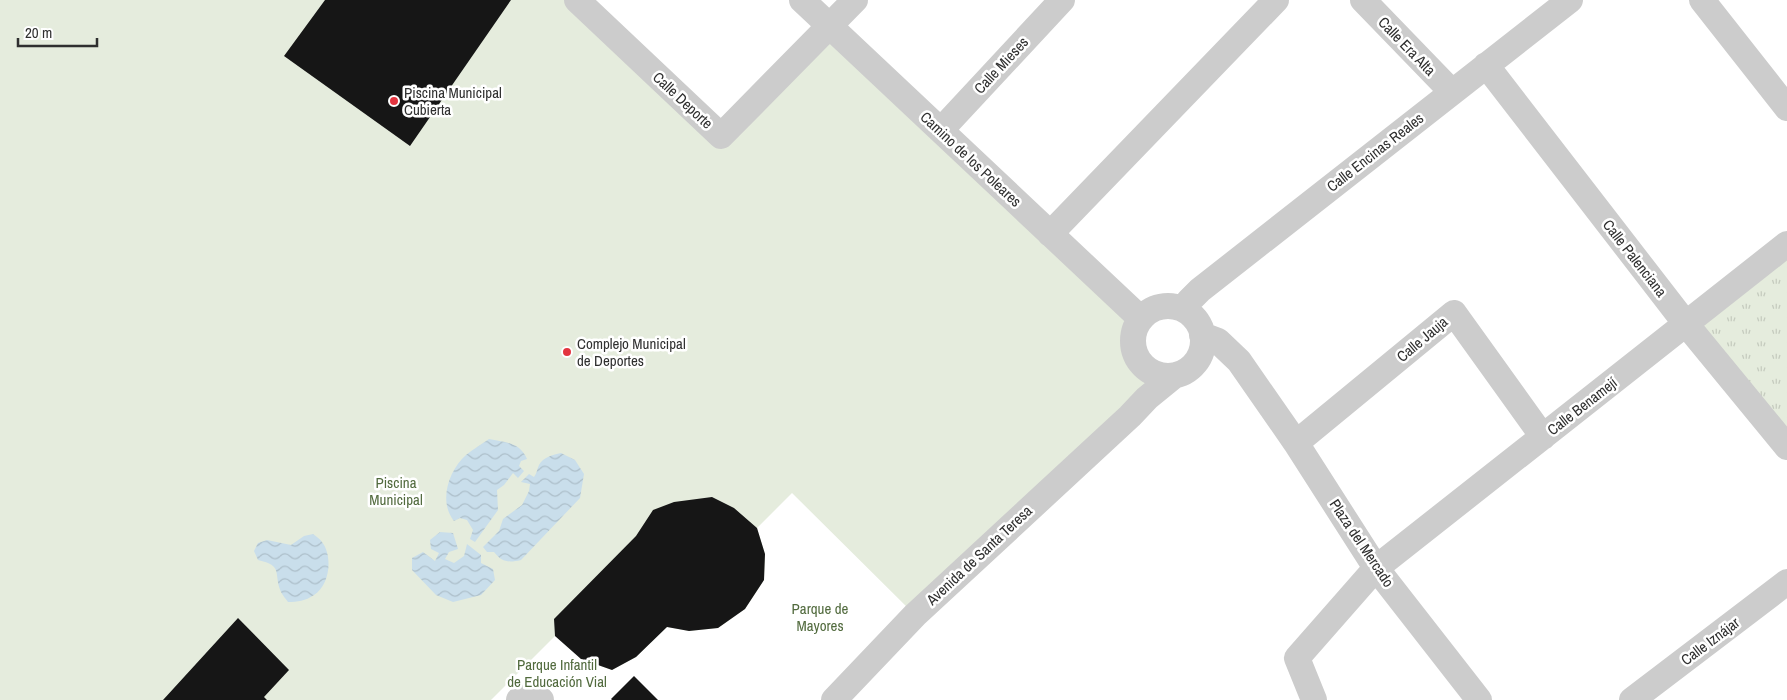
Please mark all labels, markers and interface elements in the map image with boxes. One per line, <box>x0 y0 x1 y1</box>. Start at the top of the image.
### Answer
street label: Calle Era Alta <box>1374 12 1441 80</box>
scale bar <box>18 15 96 47</box>
text: 20 m <box>25 22 52 43</box>
street label: Calle Mieses <box>969 32 1033 98</box>
street label: Calle Deporte <box>648 67 718 133</box>
place label: Piscina Municipal Cubierta <box>404 82 502 120</box>
marker: Piscina Municipal Cubierta <box>388 95 400 107</box>
street label: Camino de los Poleares <box>916 107 1026 211</box>
street label: Calle Encinas Reales <box>1322 108 1428 196</box>
street label: Calle Palenciana <box>1598 215 1672 301</box>
street label: Calle Jauja <box>1392 311 1452 367</box>
place label: Complejo Municipal de Deportes <box>577 333 686 371</box>
marker: Complejo Municipal de Deportes <box>561 346 573 358</box>
street label: Calle Benamejí <box>1543 372 1622 440</box>
park label: Piscina Municipal <box>369 472 423 510</box>
street label: Plaza del Mercado <box>1325 495 1399 591</box>
street label: Avenida de Santa Teresa <box>921 500 1037 610</box>
park label: Parque de Mayores <box>792 598 849 636</box>
street label: Calle Iznájar <box>1676 612 1744 670</box>
park label: Parque Infantil de Educación Vial <box>507 654 607 692</box>

